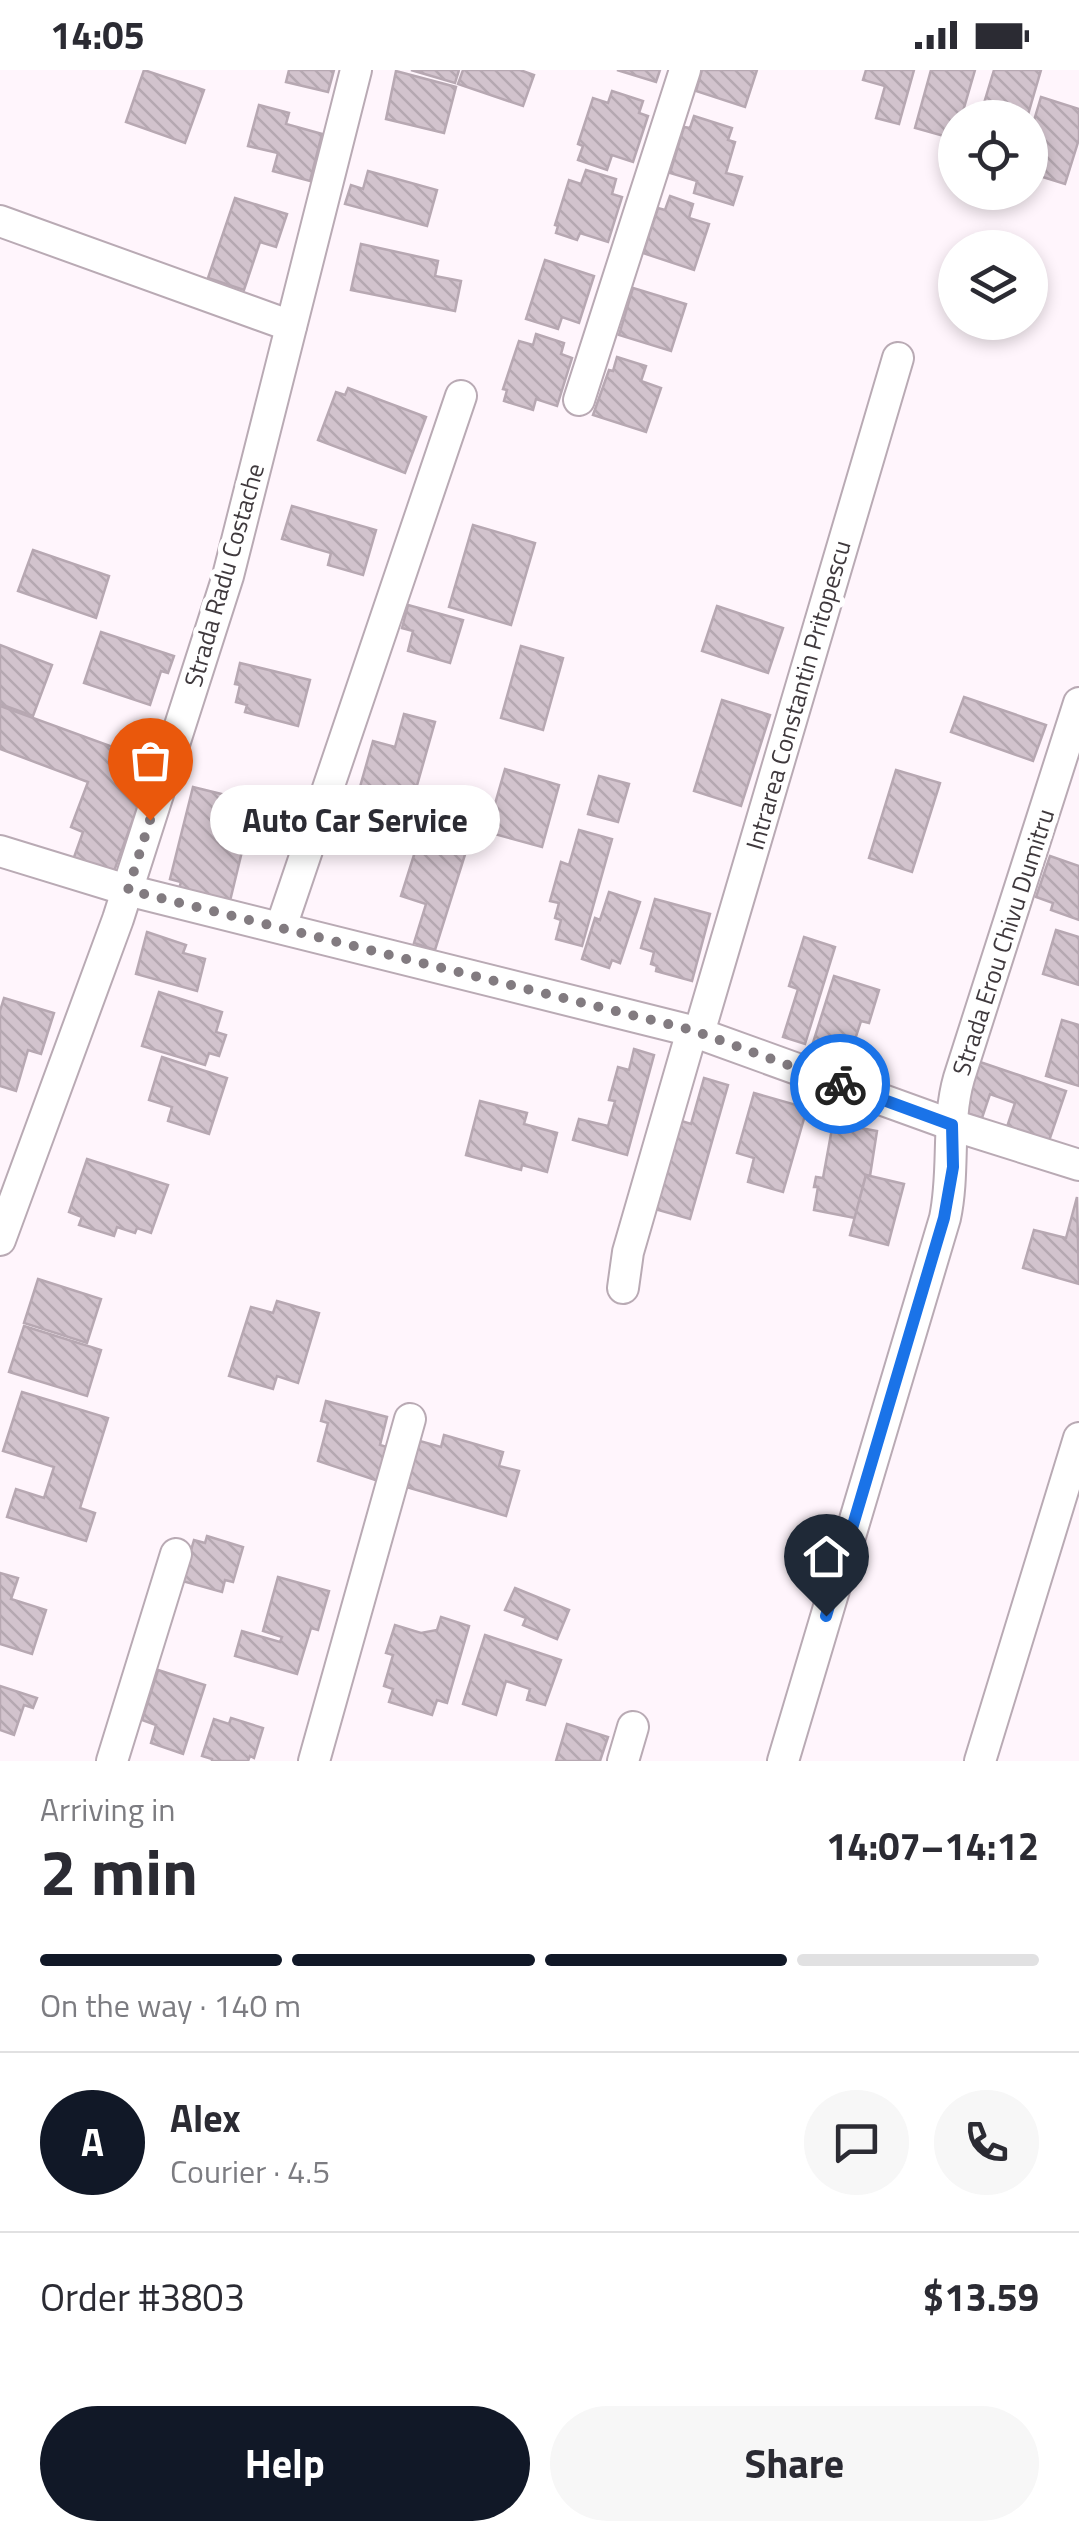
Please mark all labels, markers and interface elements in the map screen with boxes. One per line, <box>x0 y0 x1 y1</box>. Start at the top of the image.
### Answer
text: 14:05 <box>50 6 145 64</box>
map controls <box>938 100 1048 340</box>
button: locate <box>938 100 1048 210</box>
button: layers <box>938 230 1048 340</box>
street label: Strada Radu Costache <box>174 459 274 691</box>
street label: Intrarea Constantin Pritopescu <box>736 536 860 854</box>
pin <box>108 718 193 821</box>
icon: bag <box>123 733 178 788</box>
callout: Auto Car Service <box>210 785 500 855</box>
text: Auto Car Service <box>242 796 468 844</box>
street label: Strada Erou Chivu Dumitru <box>942 804 1064 1080</box>
courier <box>790 1034 890 1134</box>
icon: bike <box>813 1057 868 1112</box>
pin <box>784 1514 869 1617</box>
icon: home <box>799 1529 854 1584</box>
text: Arriving in <box>40 1785 176 1833</box>
text: 14:07–14:12 <box>826 1817 1039 1875</box>
text: 2 min <box>40 1821 198 1920</box>
text: On the way · 140 m <box>40 1981 301 2029</box>
text: Alex <box>170 2089 241 2147</box>
button: chat <box>804 2090 909 2195</box>
button: phone <box>934 2090 1039 2195</box>
text: A <box>81 2113 104 2171</box>
text: Courier · 4.5 <box>170 2147 330 2195</box>
text: Order #3803 <box>40 2268 245 2326</box>
text: $13.59 <box>923 2268 1039 2326</box>
button: Help <box>40 2406 530 2521</box>
button: Share <box>550 2406 1039 2521</box>

